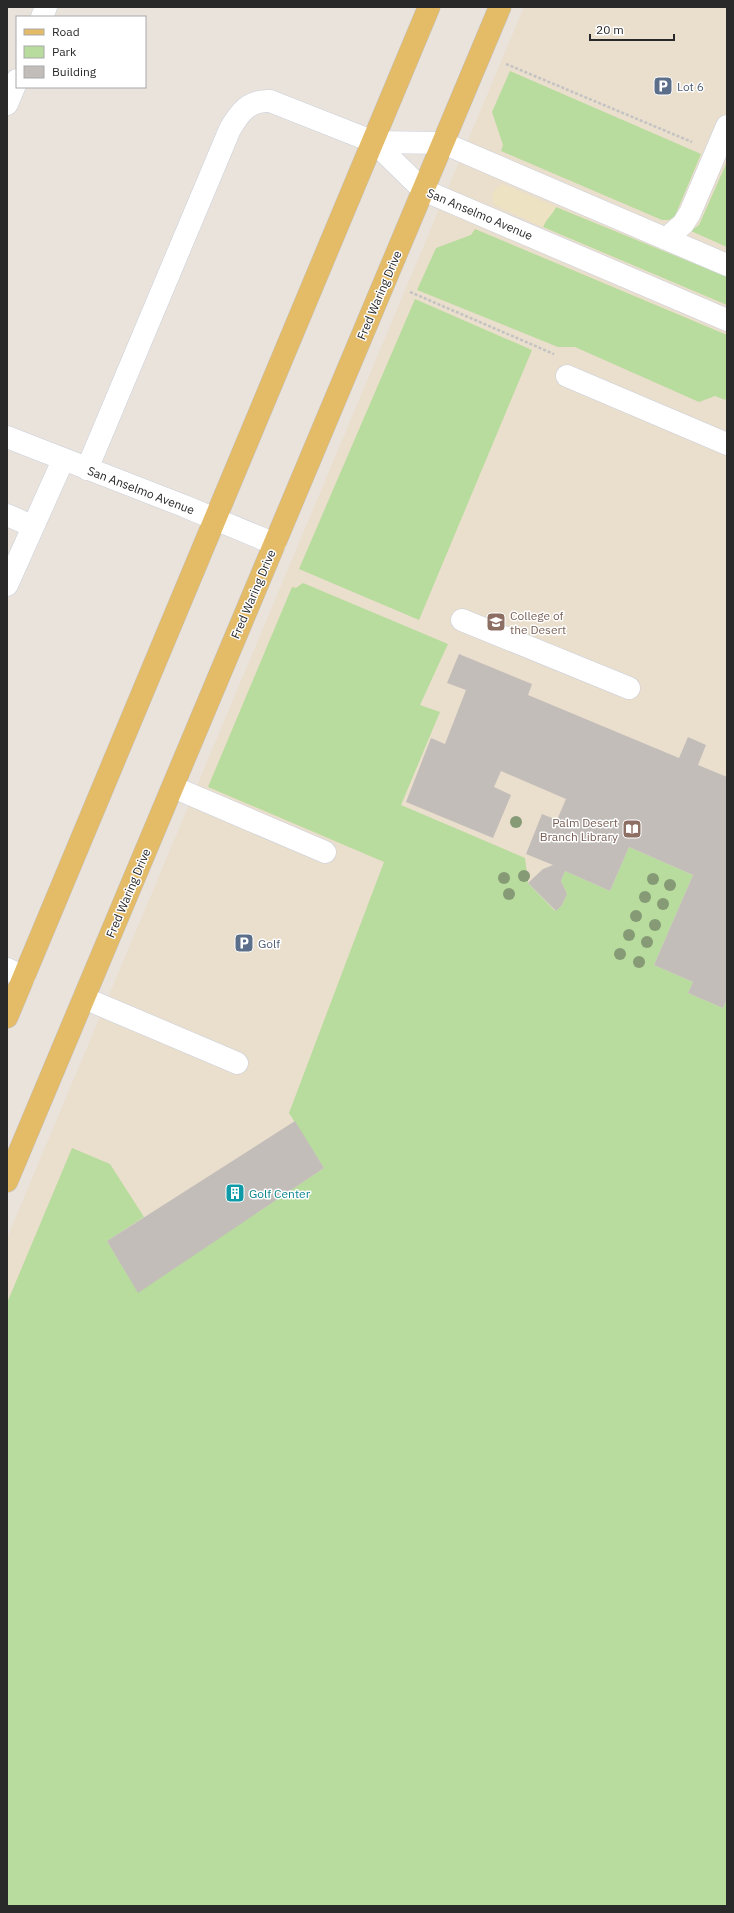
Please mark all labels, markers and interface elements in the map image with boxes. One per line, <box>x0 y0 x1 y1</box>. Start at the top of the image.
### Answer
legend <box>16 16 146 88</box>
scale bar <box>590 16 674 42</box>
text: 20 m <box>596 22 624 37</box>
text: Road <box>52 24 80 39</box>
text: Park <box>52 44 77 59</box>
text: Building <box>52 64 97 79</box>
parking icon: Lot 6 <box>652 75 674 97</box>
place label: Lot 6 <box>677 79 704 94</box>
street label: San Anselmo Avenue <box>425 185 535 243</box>
street label: Fred Waring Drive <box>353 248 405 342</box>
street label: San Anselmo Avenue <box>85 463 197 517</box>
street label: Fred Waring Drive <box>227 547 279 641</box>
place label: College of the Desert <box>510 608 566 637</box>
school or university icon: College of the Desert <box>485 611 507 633</box>
place label: Palm Desert Branch Library <box>540 815 618 844</box>
library icon: Palm Desert Branch Library <box>621 818 643 840</box>
street label: Fred Waring Drive <box>102 846 154 940</box>
parking icon: Golf <box>233 932 255 954</box>
place label: Golf <box>258 936 280 951</box>
building icon: Golf Center <box>224 1182 246 1204</box>
place label: Golf Center <box>249 1186 311 1201</box>

